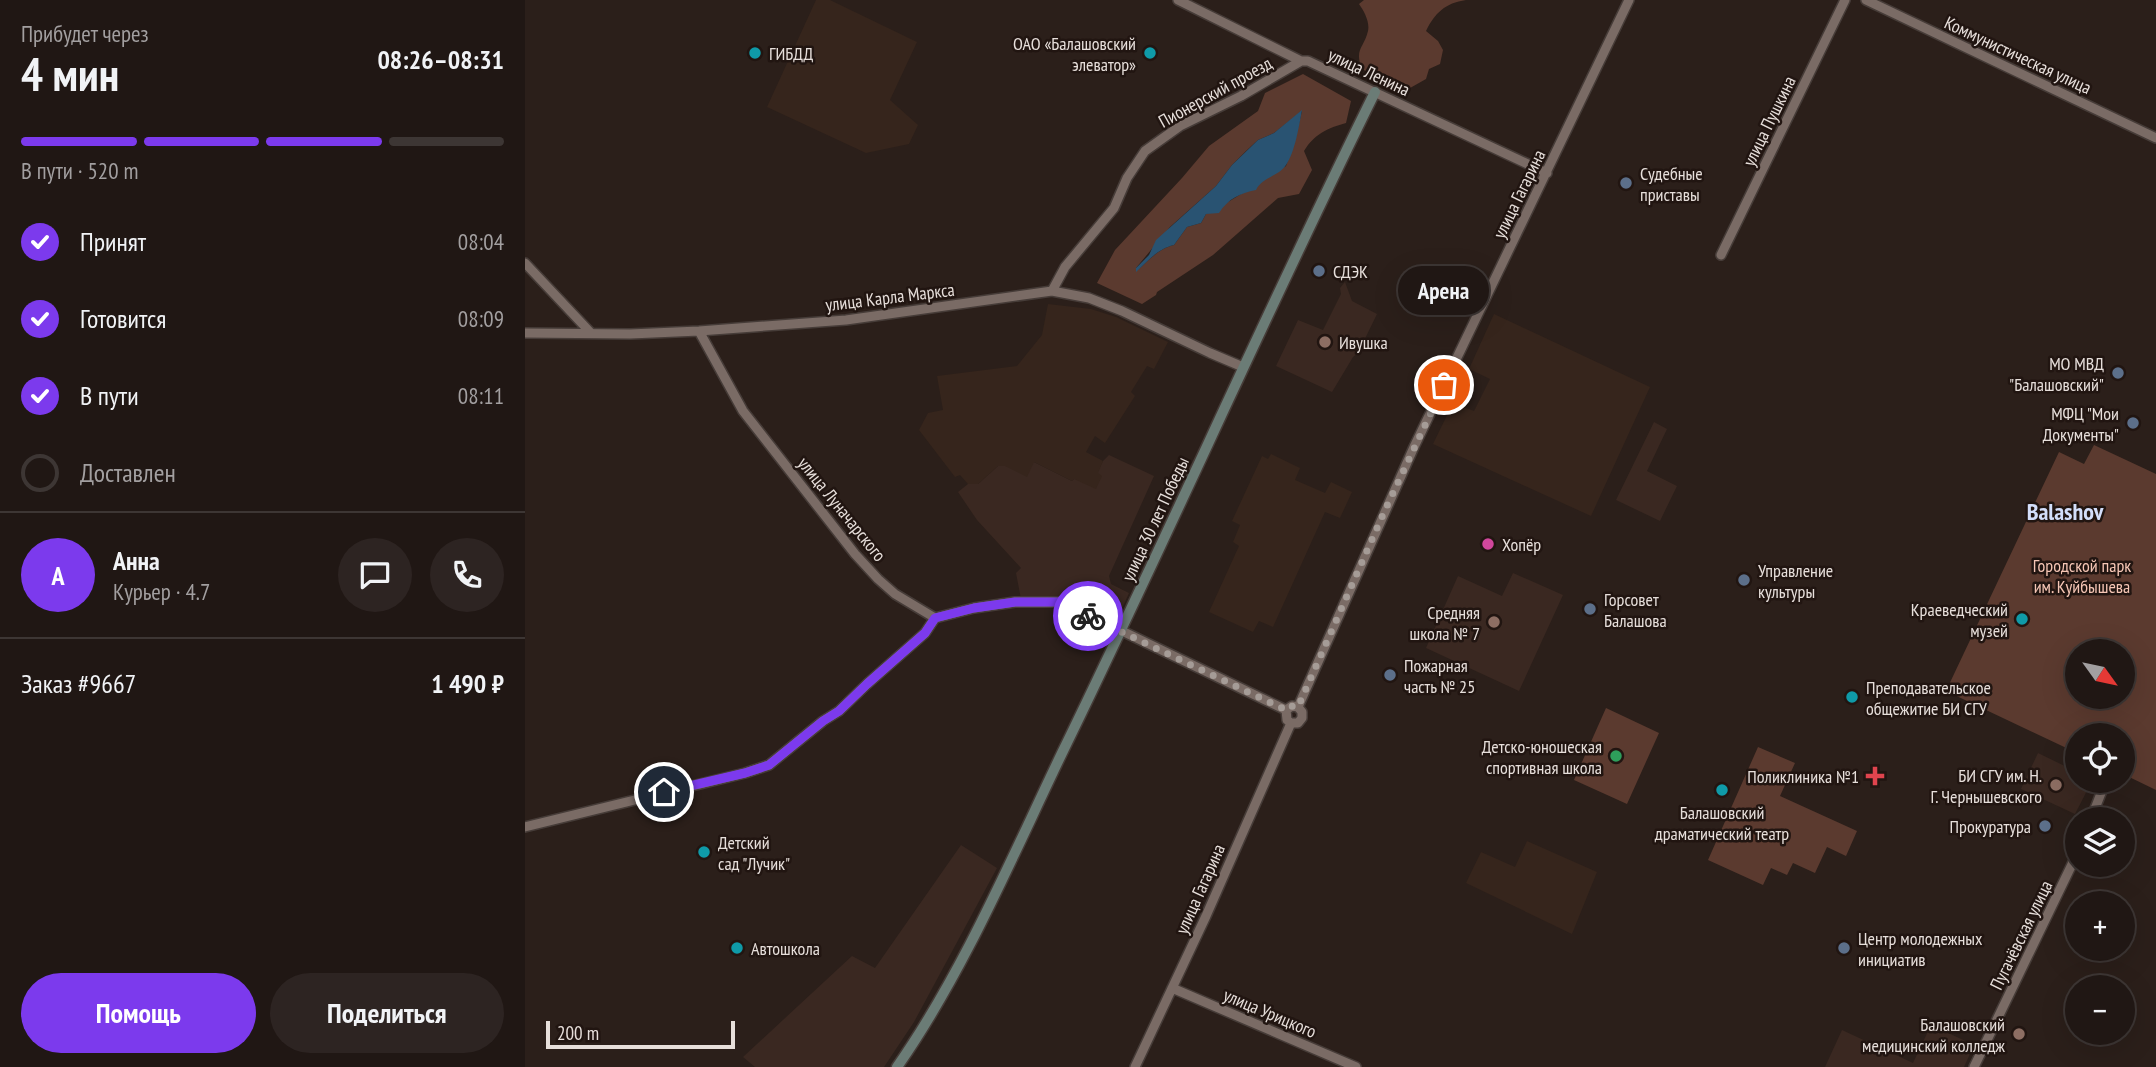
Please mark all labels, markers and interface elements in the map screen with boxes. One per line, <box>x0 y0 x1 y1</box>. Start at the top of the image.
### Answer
street label: Коммунистическая улица <box>1941 11 2095 99</box>
text: Прибудет через <box>21 19 149 48</box>
place label: ОАО «Балашовский элеватор» <box>1013 32 1136 76</box>
place label: ГИБДД <box>769 42 813 65</box>
text: 08:26–08:31 <box>377 43 504 76</box>
street label: улица Ленина <box>1324 43 1414 101</box>
text: 4 мин <box>21 44 119 104</box>
marker: ГИБДД <box>747 45 763 61</box>
marker: ОАО «Балашовский элеватор» <box>1142 45 1158 61</box>
street label: Пионерский проезд <box>1154 51 1276 133</box>
street label: улица Пушкина <box>1737 72 1801 170</box>
street label: улица Гагарина <box>1488 146 1550 242</box>
text: В пути · 520 m <box>21 156 138 185</box>
place label: Судебные приставы <box>1640 162 1703 206</box>
marker: Судебные приставы <box>1618 175 1634 191</box>
icon: check <box>21 223 59 261</box>
text: Принят <box>80 225 146 258</box>
text: 08:04 <box>458 227 504 256</box>
place label: СДЭК <box>1333 260 1368 283</box>
marker: СДЭК <box>1311 263 1327 279</box>
callout: Арена <box>1399 266 1489 315</box>
text: Арена <box>1418 276 1469 305</box>
street label: улица Карла Маркса <box>824 278 956 316</box>
icon: check <box>21 300 59 338</box>
text: Готовится <box>80 302 166 335</box>
text: 08:09 <box>458 304 504 333</box>
place label: Ивушка <box>1339 331 1388 354</box>
marker: Ивушка <box>1317 334 1333 350</box>
place label: МО МВД "Балашовский" <box>2009 352 2104 396</box>
pin <box>1414 355 1474 415</box>
marker: МО МВД "Балашовский" <box>2110 365 2126 381</box>
icon: bag <box>1425 366 1463 404</box>
icon: check <box>21 377 59 415</box>
text: В пути <box>80 379 139 412</box>
text: 08:11 <box>458 381 504 410</box>
place label: МФЦ "Мои Документы" <box>2043 402 2119 446</box>
marker: МФЦ "Мои Документы" <box>2125 415 2141 431</box>
street label: улица Луначарского <box>793 452 891 566</box>
street label: улица 30 лет Победы <box>1116 453 1194 585</box>
text: Доставлен <box>80 456 176 489</box>
district label: Balashov <box>2027 496 2104 527</box>
place label: Хопёр <box>1502 533 1541 556</box>
marker: Хопёр <box>1480 536 1496 552</box>
button: chat <box>338 538 412 612</box>
button: phone <box>430 538 504 612</box>
text: Анна <box>113 544 160 577</box>
park label: Городской парк им. Куйбышева <box>2033 554 2131 598</box>
text: А <box>51 559 65 592</box>
place label: Управление культуры <box>1758 559 1833 603</box>
marker: Управление культуры <box>1736 572 1752 588</box>
text: Курьер · 4.7 <box>113 577 210 606</box>
courier <box>1053 581 1123 651</box>
place label: Горсовет Балашова <box>1604 588 1667 632</box>
icon: bike <box>1069 597 1107 635</box>
place label: Краеведческий музей <box>1911 598 2008 642</box>
place label: Средняя школа № 7 <box>1410 601 1480 645</box>
marker: Горсовет Балашова <box>1582 601 1598 617</box>
marker: Краеведческий музей <box>2014 611 2030 627</box>
marker: Средняя школа № 7 <box>1486 614 1502 630</box>
north arrow <box>2065 639 2135 709</box>
map controls <box>2065 639 2135 1045</box>
place label: Пожарная часть № 25 <box>1404 654 1475 698</box>
text: Заказ #9667 <box>21 667 136 700</box>
text: 1 490 ₽ <box>431 667 504 700</box>
marker: Пожарная часть № 25 <box>1382 667 1398 683</box>
place label: Преподавательское общежитие БИ СГУ <box>1866 676 1991 720</box>
marker: Преподавательское общежитие БИ СГУ <box>1844 689 1860 705</box>
button: locate <box>2065 723 2135 793</box>
place label: Детско-юношеская спортивная школа <box>1482 735 1602 779</box>
marker: Детско-юношеская спортивная школа <box>1608 748 1624 764</box>
pin <box>634 762 694 822</box>
place label: БИ СГУ им. Н. Г. Чернышевского <box>1931 764 2042 808</box>
place label: Поликлиника №1 <box>1747 765 1859 788</box>
marker: Поликлиника №1 <box>1865 766 1885 786</box>
icon: home <box>645 773 683 811</box>
marker: БИ СГУ им. Н. Г. Чернышевского <box>2048 777 2064 793</box>
marker: Балашовский драматический театр <box>1714 782 1730 798</box>
place label: Балашовский драматический театр <box>1655 801 1789 845</box>
button: layers <box>2065 807 2135 877</box>
place label: Прокуратура <box>1950 815 2031 838</box>
marker: Прокуратура <box>2037 818 2053 834</box>
place label: Детский сад "Лучик" <box>718 831 790 875</box>
street label: улица Гагарина <box>1170 840 1230 938</box>
marker: Детский сад "Лучик" <box>696 844 712 860</box>
street label: Пугачёвская улица <box>1985 877 2057 993</box>
button: + <box>2065 891 2135 961</box>
place label: Центр молодежных инициатив <box>1858 927 1983 971</box>
place label: Автошкола <box>751 937 820 960</box>
marker: Автошкола <box>729 940 745 956</box>
marker: Центр молодежных инициатив <box>1836 940 1852 956</box>
button: Помощь <box>21 973 256 1053</box>
button: Поделиться <box>270 973 504 1053</box>
button: − <box>2065 975 2135 1045</box>
street label: улица Урицкого <box>1220 983 1320 1043</box>
place label: Балашовский медицинский колледж <box>1862 1013 2005 1057</box>
scale bar <box>546 1018 735 1050</box>
text: 200 m <box>557 1021 599 1045</box>
marker: Балашовский медицинский колледж <box>2011 1026 2027 1042</box>

